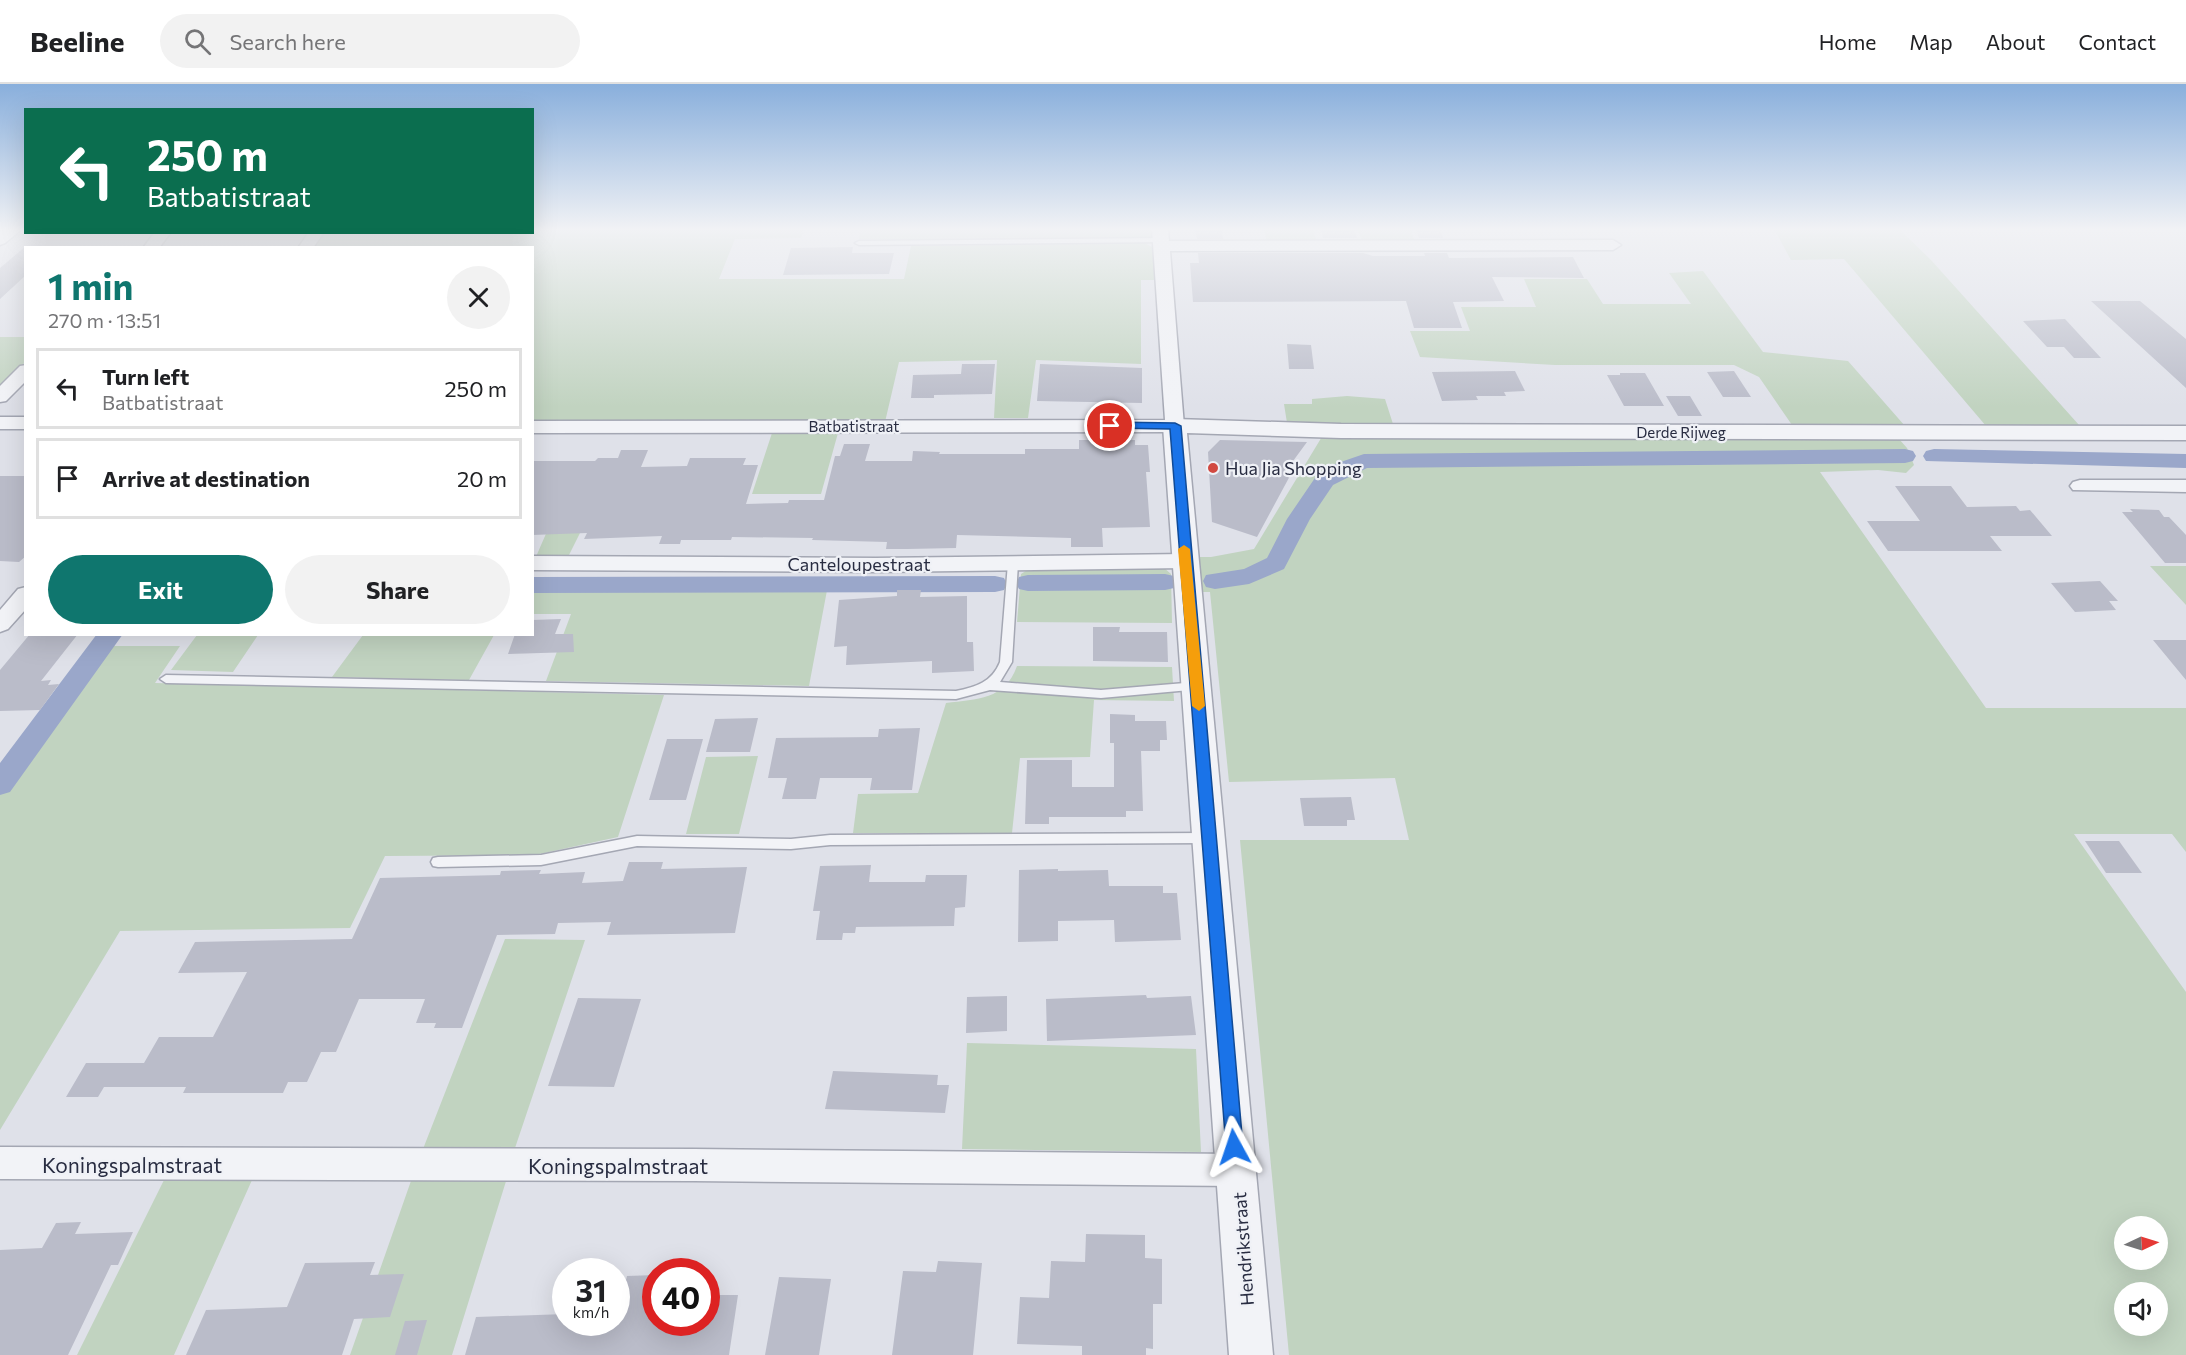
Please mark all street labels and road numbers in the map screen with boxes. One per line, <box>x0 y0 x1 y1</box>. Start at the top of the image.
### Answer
street label: Batbatistraat <box>808 417 900 435</box>
street label: Derde Rijweg <box>1636 423 1726 441</box>
street label: Canteloupestraat <box>787 553 931 575</box>
street label: Koningspalmstraat <box>42 1152 222 1177</box>
street label: Koningspalmstraat <box>528 1153 708 1178</box>
street label: Hendrikstraat <box>1228 1191 1258 1307</box>

